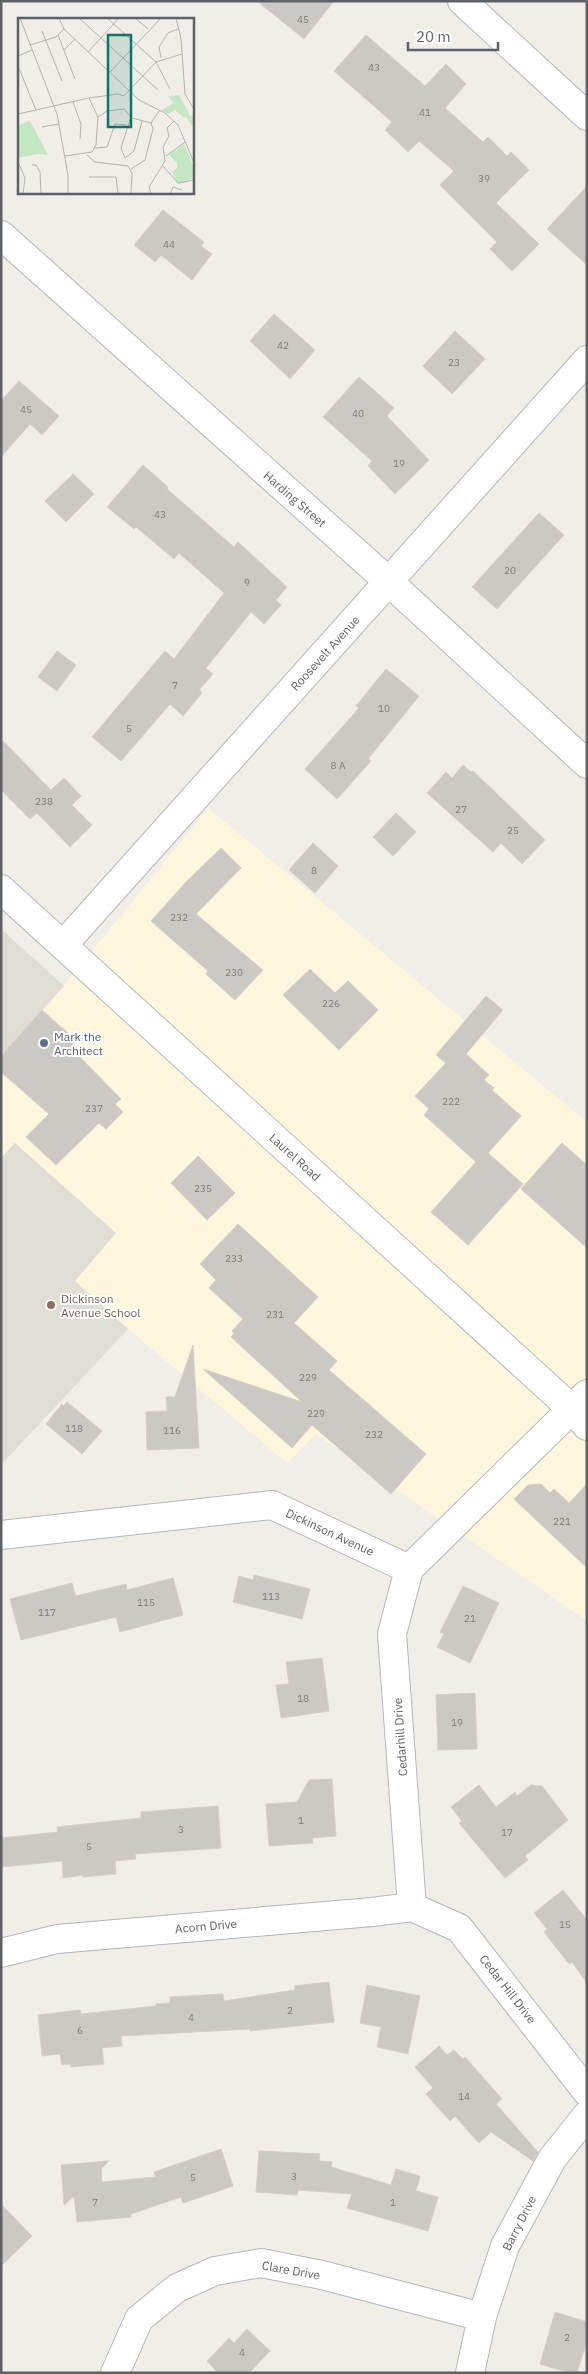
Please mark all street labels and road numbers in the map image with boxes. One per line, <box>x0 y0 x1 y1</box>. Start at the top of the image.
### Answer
street label: Harding Street <box>261 468 329 530</box>
street label: Roosevelt Avenue <box>287 612 363 694</box>
street label: Laurel Road <box>266 1130 324 1184</box>
street label: Dickinson Avenue <box>284 1505 377 1559</box>
street label: Cedarhill Drive <box>390 1697 410 1777</box>
street label: Acorn Drive <box>174 1916 238 1936</box>
street label: Cedar Hill Drive <box>476 1952 540 2027</box>
street label: Barry Drive <box>499 2193 539 2253</box>
street label: Clare Drive <box>261 2258 322 2283</box>

